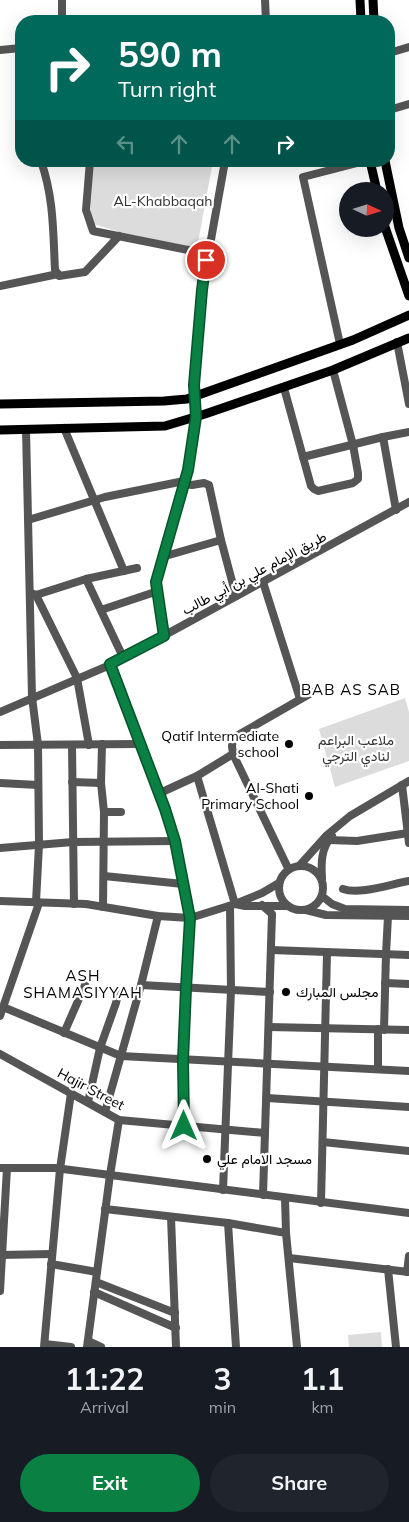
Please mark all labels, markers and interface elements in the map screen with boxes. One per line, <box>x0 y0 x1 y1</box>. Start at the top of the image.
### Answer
text: 590 m <box>118 32 222 76</box>
icon: right <box>35 35 100 100</box>
text: Turn right <box>118 75 216 103</box>
icon: left <box>112 130 140 158</box>
icon: ahead <box>165 130 193 158</box>
icon: ahead <box>218 130 246 158</box>
icon: right <box>271 130 299 158</box>
north arrow <box>339 182 394 238</box>
map controls <box>339 182 394 237</box>
park label: AL-Khabbaqah <box>113 192 213 210</box>
pin <box>185 239 227 281</box>
icon: arrive <box>192 246 220 274</box>
street label: طريق الإمام علي بن أبي طالب <box>179 527 331 621</box>
district label: BAB AS SAB <box>301 680 401 699</box>
place label: Qatif Intermediate school <box>161 727 279 761</box>
park label: ملاعب البراعم لنادي الترجي <box>318 731 394 768</box>
marker: Qatif Intermediate school <box>283 738 295 750</box>
place label: Al-Shati Primary School <box>201 779 299 813</box>
marker: Al-Shati Primary School <box>303 790 315 802</box>
district label: ASH SHAMASIYYAH <box>23 966 143 1002</box>
place label: مجلس المبارك <box>296 983 378 1001</box>
marker: مجلس المبارك <box>280 986 292 998</box>
street label: Hajir Street <box>54 1064 128 1114</box>
position arrow <box>157 1099 209 1151</box>
place label: مسجد الامام علي <box>217 1150 312 1171</box>
marker: مسجد الامام علي <box>201 1153 213 1165</box>
text: 11:22 <box>65 1360 144 1398</box>
text: 3 <box>213 1360 231 1398</box>
text: 1.1 <box>301 1360 344 1398</box>
text: Arrival <box>80 1397 129 1417</box>
text: min <box>209 1397 236 1417</box>
text: km <box>311 1397 334 1417</box>
button: Exit <box>20 1454 200 1512</box>
button: Share <box>210 1454 389 1512</box>

